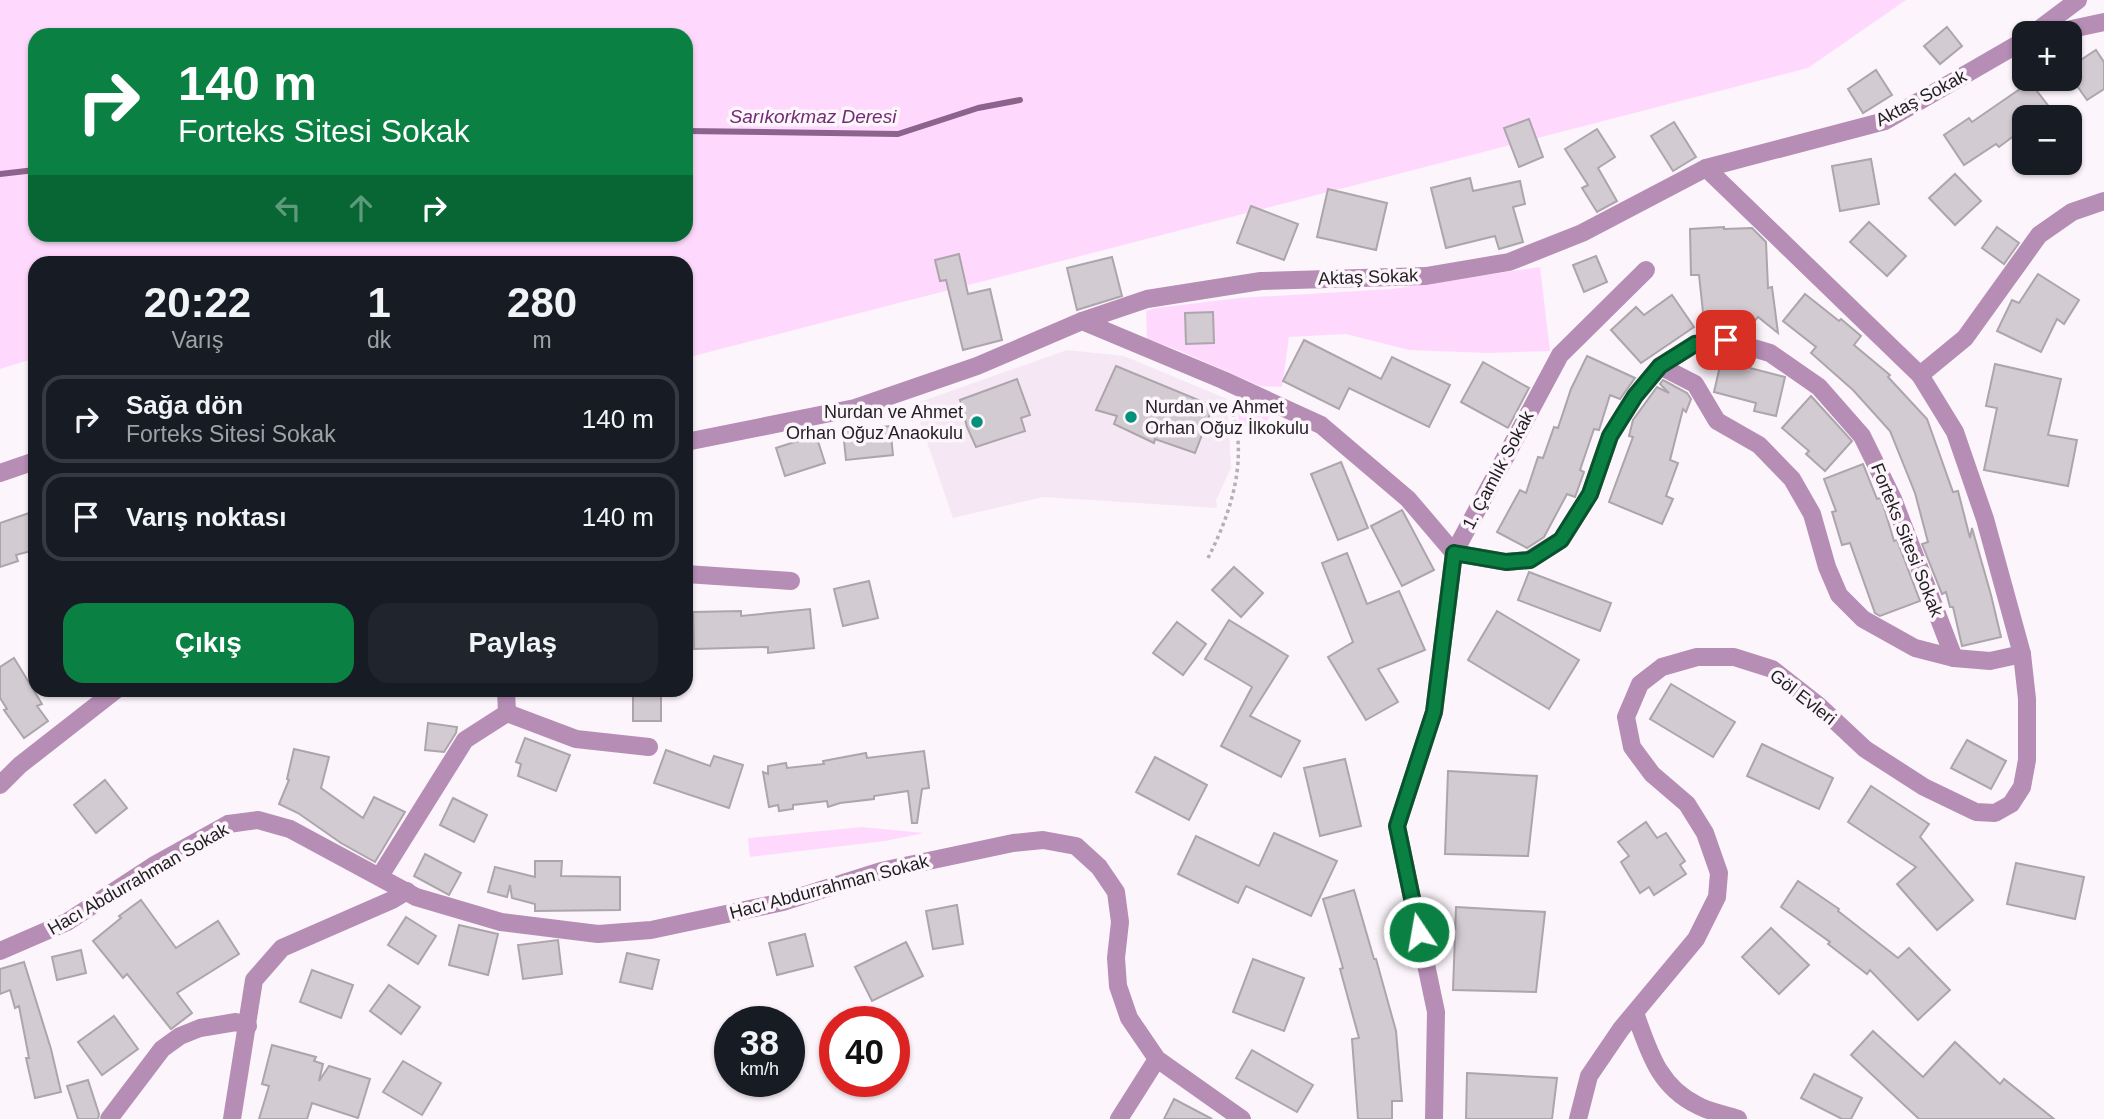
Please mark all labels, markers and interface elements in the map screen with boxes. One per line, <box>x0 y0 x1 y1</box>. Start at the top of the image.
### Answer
map controls <box>2012 21 2082 175</box>
button: + <box>2012 21 2082 91</box>
icon: right <box>63 56 154 147</box>
text: 140 m <box>178 56 317 110</box>
street label: Aktaş Sokak <box>1872 65 1971 130</box>
button: − <box>2012 105 2082 175</box>
water label: Sarıkorkmaz Deresi <box>730 106 897 127</box>
text: Forteks Sitesi Sokak <box>178 113 470 149</box>
icon: left <box>269 189 307 227</box>
icon: ahead <box>342 189 380 227</box>
icon: right <box>415 189 453 227</box>
street label: Aktaş Sokak <box>1318 265 1419 289</box>
text: 20:22 <box>144 279 251 326</box>
text: 1 <box>367 279 391 326</box>
text: 280 <box>507 279 577 326</box>
pin <box>1696 310 1756 370</box>
icon: arrive <box>1707 321 1745 359</box>
text: Varış <box>172 327 224 353</box>
text: dk <box>367 327 391 353</box>
text: m <box>533 327 552 353</box>
text: Sağa dön <box>126 390 243 420</box>
place label: Nurdan ve Ahmet Orhan Oğuz İlkokulu <box>1145 397 1309 438</box>
icon: right <box>67 400 105 438</box>
place label: Nurdan ve Ahmet Orhan Oğuz Anaokulu <box>786 402 963 443</box>
text: 140 m <box>582 404 654 434</box>
street label: 1. Çamlık Sokak <box>1458 407 1538 533</box>
marker: Nurdan ve Ahmet Orhan Oğuz İlkokulu <box>1123 409 1139 425</box>
marker: Nurdan ve Ahmet Orhan Oğuz Anaokulu <box>969 414 985 430</box>
text: Forteks Sitesi Sokak <box>126 421 336 447</box>
street label: Forteks Sitesi Sokak <box>1867 460 1947 621</box>
icon: arrive <box>67 498 105 536</box>
text: Varış noktası <box>126 502 286 532</box>
text: 140 m <box>582 502 654 532</box>
button: Çıkış <box>63 603 354 683</box>
button: Paylaş <box>368 603 658 683</box>
street label: Göl Evleri <box>1766 665 1840 729</box>
street label: Hacı Abdurrahman Sokak <box>44 819 233 939</box>
street label: Hacı Abdurrahman Sokak <box>727 851 932 923</box>
position arrow <box>1382 895 1456 969</box>
speed limit sign: 40 <box>819 1006 910 1097</box>
text: 38 <box>740 1023 779 1062</box>
text: km/h <box>740 1059 779 1079</box>

